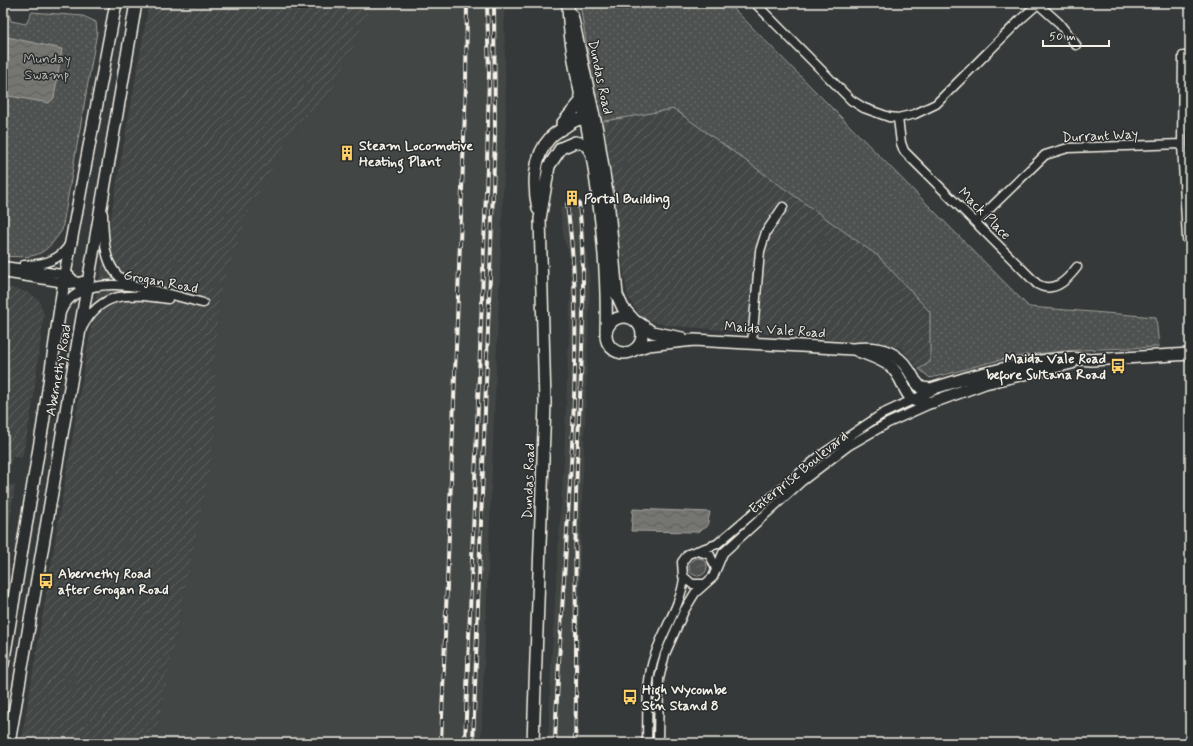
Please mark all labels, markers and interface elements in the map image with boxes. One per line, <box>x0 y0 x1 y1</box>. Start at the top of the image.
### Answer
scale bar <box>1043 22 1109 48</box>
text: 50 m <box>1049 29 1076 45</box>
street label: Dundas Road <box>583 38 617 116</box>
park label: Munday Swamp <box>23 50 71 84</box>
street label: Durrant Way <box>1062 125 1139 147</box>
place label: Steam Locomotive Heating Plant <box>359 137 473 174</box>
building icon: Steam Locomotive Heating Plant <box>338 144 356 162</box>
street label: Mack Place <box>954 183 1015 244</box>
building icon: Portal Building <box>563 189 581 207</box>
place label: Portal Building <box>584 190 670 210</box>
street label: Grogan Road <box>122 266 200 298</box>
street label: Maida Vale Road <box>724 317 826 343</box>
street label: Abernethy Road <box>42 323 76 418</box>
place label: Maida Vale Road before Sultana Road <box>986 350 1106 386</box>
bus stop icon: Maida Vale Road before Sultana Road <box>1109 357 1127 375</box>
street label: Enterprise Boulevard <box>746 427 852 518</box>
street label: Dundas Road <box>519 443 539 519</box>
place label: Abernethy Road after Grogan Road <box>58 565 169 600</box>
bus stop icon: Abernethy Road after Grogan Road <box>37 572 55 590</box>
place label: High Wycombe Stn Stand 8 <box>642 681 727 715</box>
bus stop icon: High Wycombe Stn Stand 8 <box>621 688 639 706</box>

